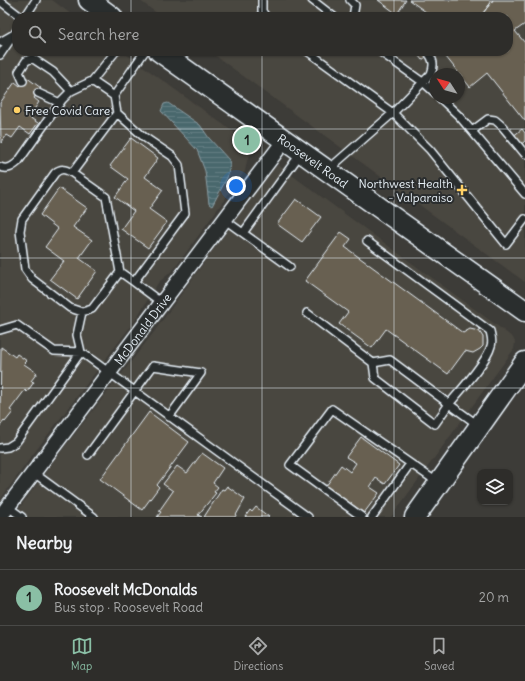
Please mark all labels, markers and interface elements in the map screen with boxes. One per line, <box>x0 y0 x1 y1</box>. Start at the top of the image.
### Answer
search box <box>12 12 513 56</box>
icon: search <box>26 23 48 45</box>
text: Search here <box>58 25 139 44</box>
north arrow <box>429 68 465 104</box>
place label: Free Covid Care <box>25 103 110 118</box>
marker: Free Covid Care <box>12 105 22 115</box>
pin: 1 <box>234 125 260 155</box>
street label: Roosevelt Road <box>275 130 351 191</box>
your location <box>226 176 246 196</box>
place label: Northwest Health - Valparaiso <box>359 176 453 205</box>
marker: Northwest Health - Valparaiso <box>456 184 468 196</box>
street label: McDonald Drive <box>110 290 174 367</box>
map controls <box>477 469 513 505</box>
button: layers <box>477 469 513 505</box>
text: Nearby <box>16 532 72 554</box>
text: Roosevelt McDonalds <box>54 580 197 599</box>
text: 1 <box>26 589 32 606</box>
text: 20 m <box>479 589 509 606</box>
text: Bus stop · Roosevelt Road <box>54 599 203 616</box>
tab: Map <box>71 635 93 673</box>
tab: Directions <box>234 635 283 673</box>
tab: Saved <box>424 635 454 673</box>

